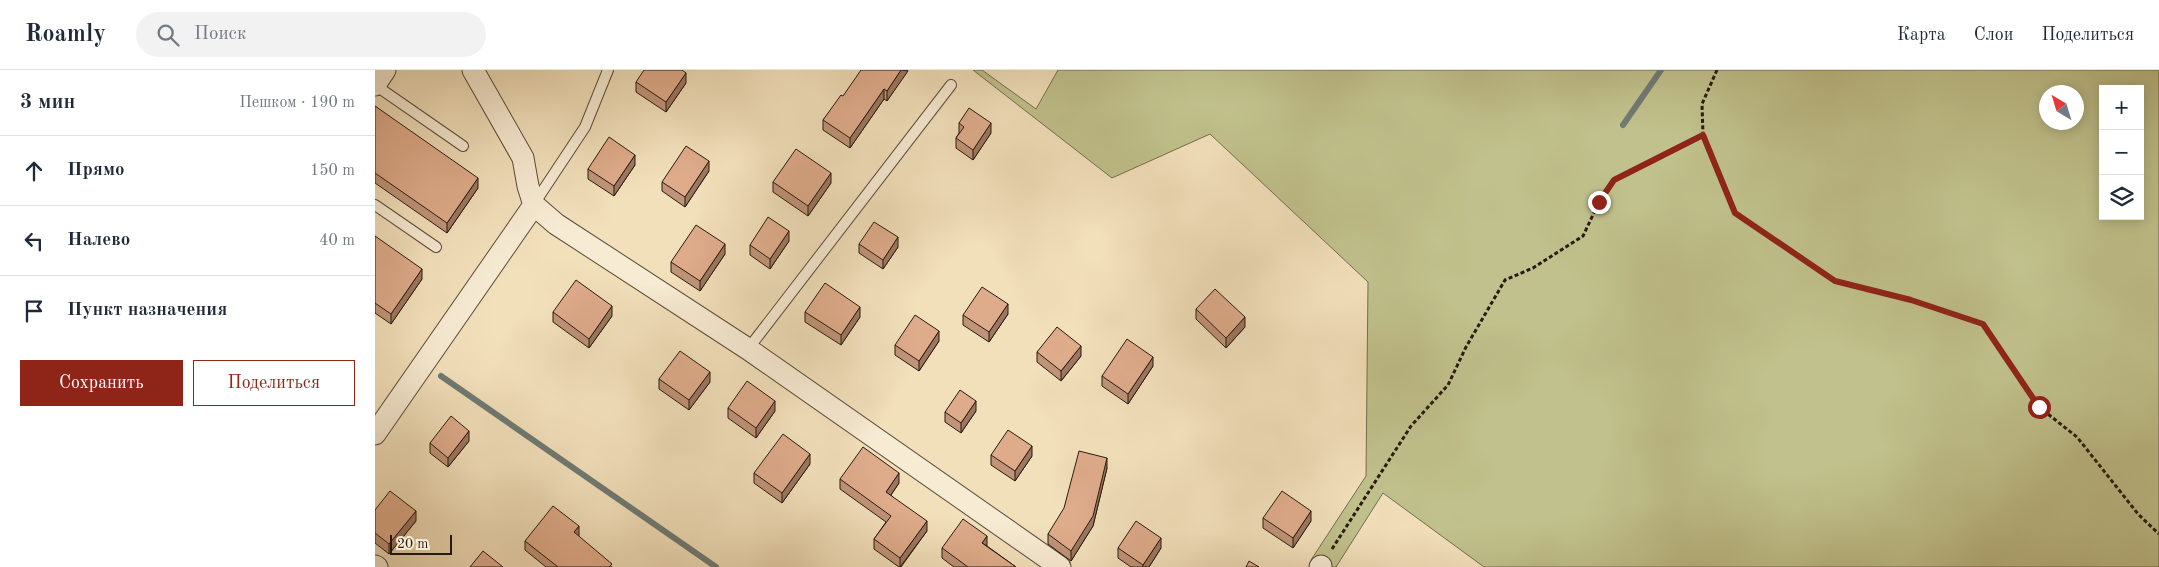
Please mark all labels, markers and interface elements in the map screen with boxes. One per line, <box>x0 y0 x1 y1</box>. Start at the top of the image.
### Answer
search box <box>136 12 486 57</box>
icon: search <box>154 21 182 49</box>
text: Roamly <box>25 23 106 47</box>
text: Поиск <box>194 25 246 44</box>
text: Карта <box>1897 26 1946 44</box>
text: Слои <box>1974 26 2013 44</box>
text: Поделиться <box>2041 26 2134 44</box>
north arrow <box>2039 85 2084 130</box>
map controls <box>2099 85 2144 220</box>
button: + <box>2099 85 2144 130</box>
text: 3 мин <box>20 92 75 113</box>
text: Пешком · 190 m <box>239 95 355 111</box>
button: − <box>2099 130 2144 175</box>
icon: ahead <box>20 157 48 185</box>
text: Прямо <box>67 161 125 180</box>
text: 150 m <box>310 163 355 179</box>
button: layers <box>2099 175 2144 220</box>
route end <box>1588 191 1611 214</box>
icon: left <box>20 227 48 255</box>
text: Налево <box>67 231 130 250</box>
text: 40 m <box>319 233 355 249</box>
icon: arrive <box>20 297 48 325</box>
text: Пункт назначения <box>67 301 227 320</box>
button: Сохранить <box>20 360 183 406</box>
button: Поделиться <box>193 360 355 406</box>
route start <box>2028 396 2051 419</box>
scale bar <box>390 532 453 555</box>
text: 20 m <box>397 537 428 551</box>

